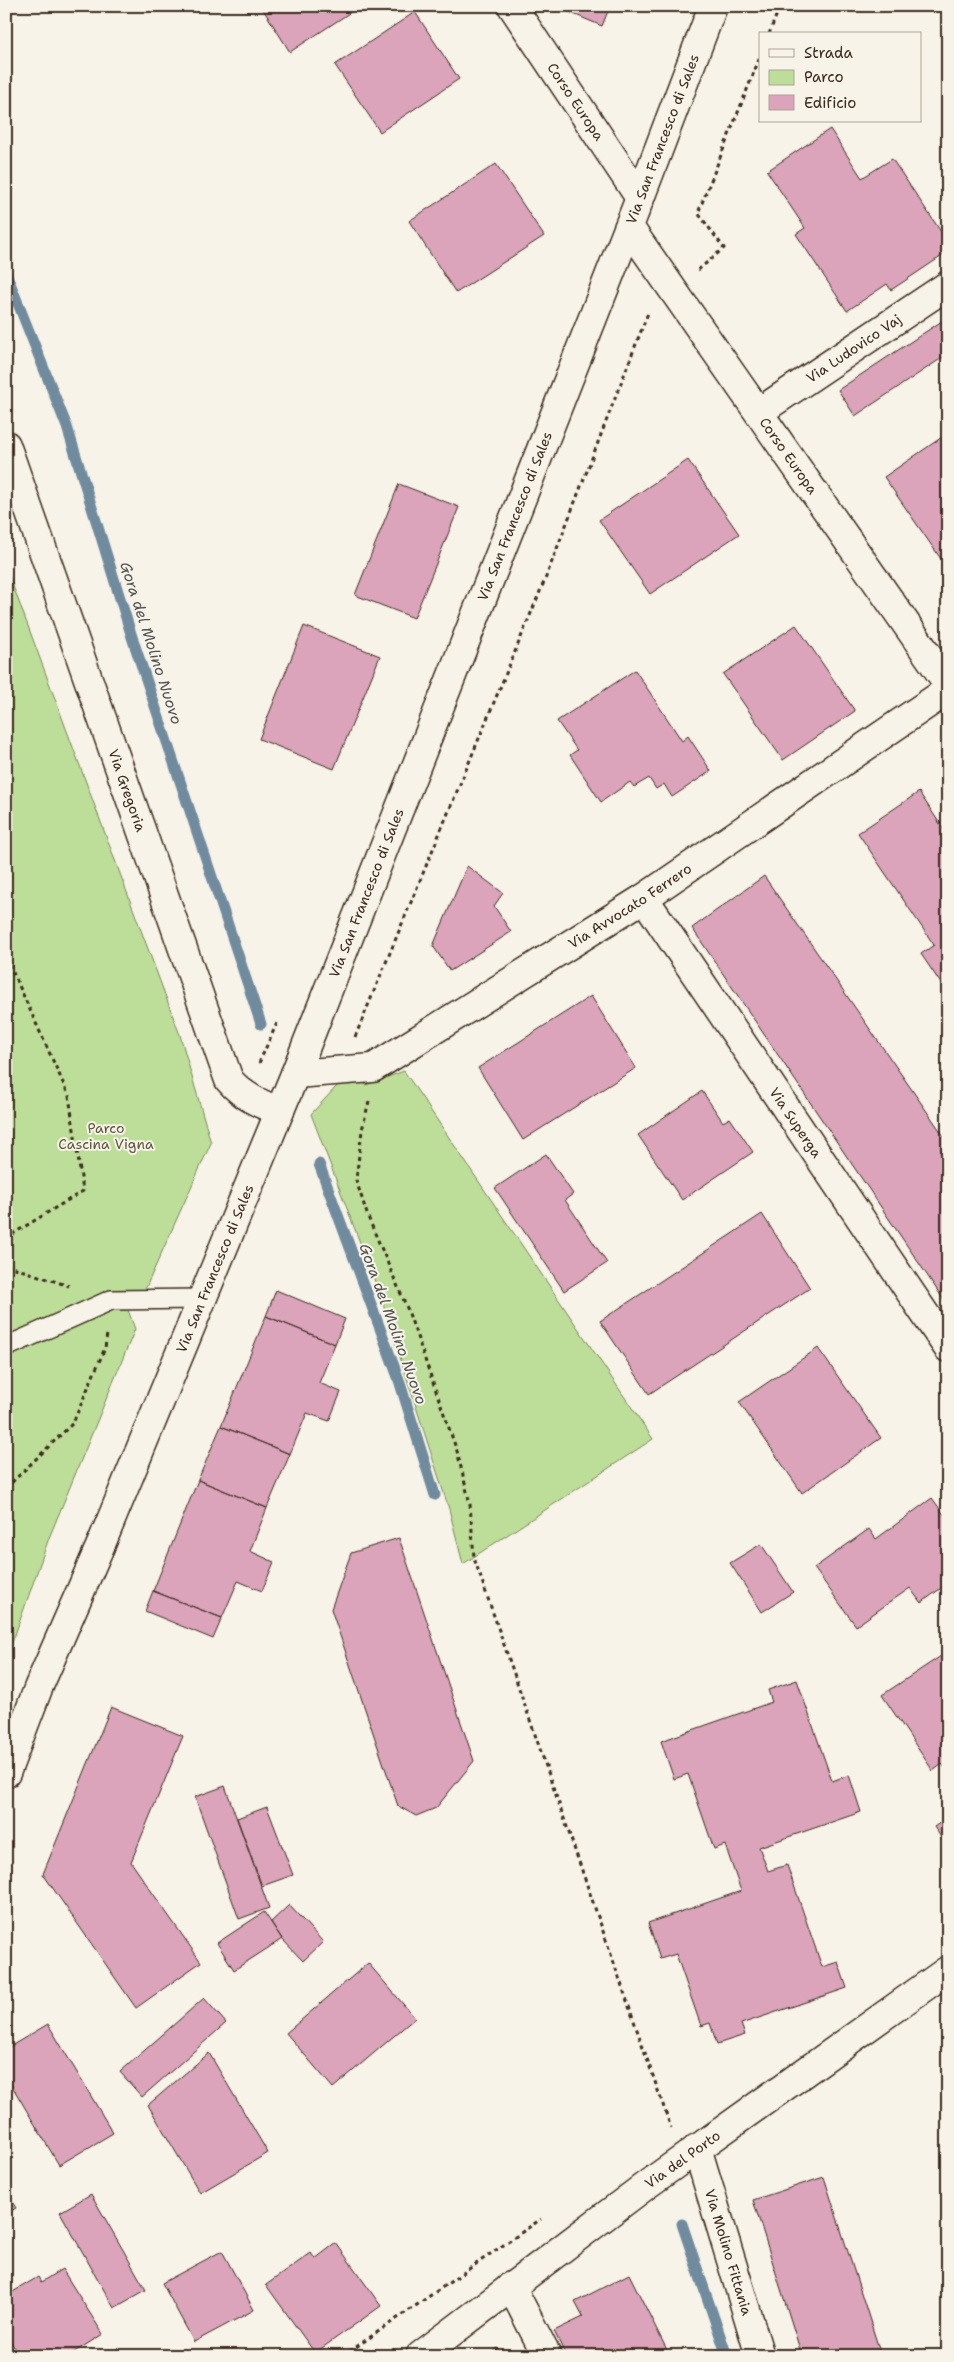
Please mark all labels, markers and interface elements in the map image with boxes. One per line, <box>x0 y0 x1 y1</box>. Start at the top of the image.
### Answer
legend <box>759 32 922 122</box>
text: Strada <box>804 43 853 63</box>
street label: Via San Francesco di Sales <box>622 51 703 227</box>
street label: Corso Europa <box>543 59 608 144</box>
text: Parco <box>804 67 844 87</box>
text: Edificio <box>804 93 856 113</box>
street label: Via Ludovico Vaj <box>803 310 905 387</box>
street label: Corso Europa <box>756 414 822 498</box>
street label: Via San Francesco di Sales <box>473 429 556 603</box>
water label: Gora del Molino Nuovo <box>115 559 187 727</box>
street label: Via Gregoria <box>104 747 150 834</box>
street label: Via San Francesco di Sales <box>325 806 408 980</box>
street label: Via Avvocato Ferrero <box>565 859 695 952</box>
street label: Via Superga <box>766 1084 826 1161</box>
park label: Parco Cascina Vigna <box>58 1119 154 1153</box>
street label: Via San Francesco di Sales <box>172 1182 258 1355</box>
water label: Gora del Molino Nuovo <box>355 1241 431 1407</box>
street label: Via del Porto <box>641 2126 724 2192</box>
street label: Via Molino Fittania <box>701 2187 756 2318</box>

